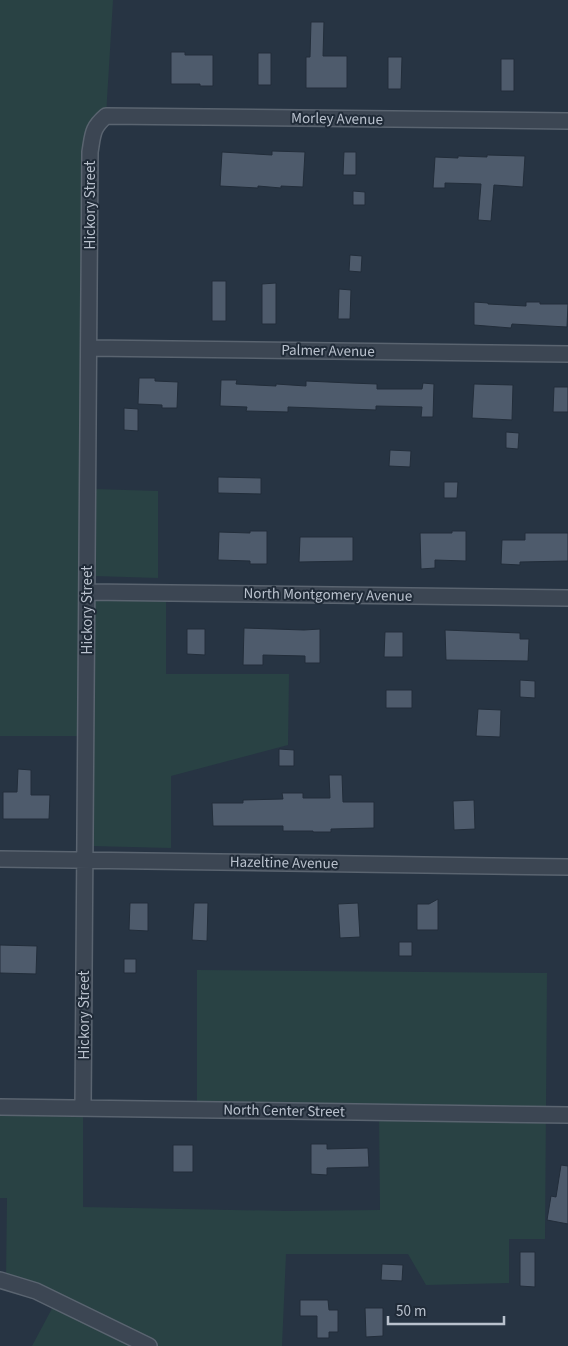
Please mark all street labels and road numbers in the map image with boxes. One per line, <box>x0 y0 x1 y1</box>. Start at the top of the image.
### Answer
street label: Morley Avenue <box>291 108 383 130</box>
street label: Hickory Street <box>80 161 101 249</box>
street label: Palmer Avenue <box>281 340 375 362</box>
street label: Hickory Street <box>77 566 98 654</box>
street label: North Montgomery Avenue <box>244 583 412 607</box>
street label: Hazeltine Avenue <box>230 852 338 874</box>
street label: Hickory Street <box>74 971 95 1059</box>
street label: North Center Street <box>223 1099 345 1123</box>

